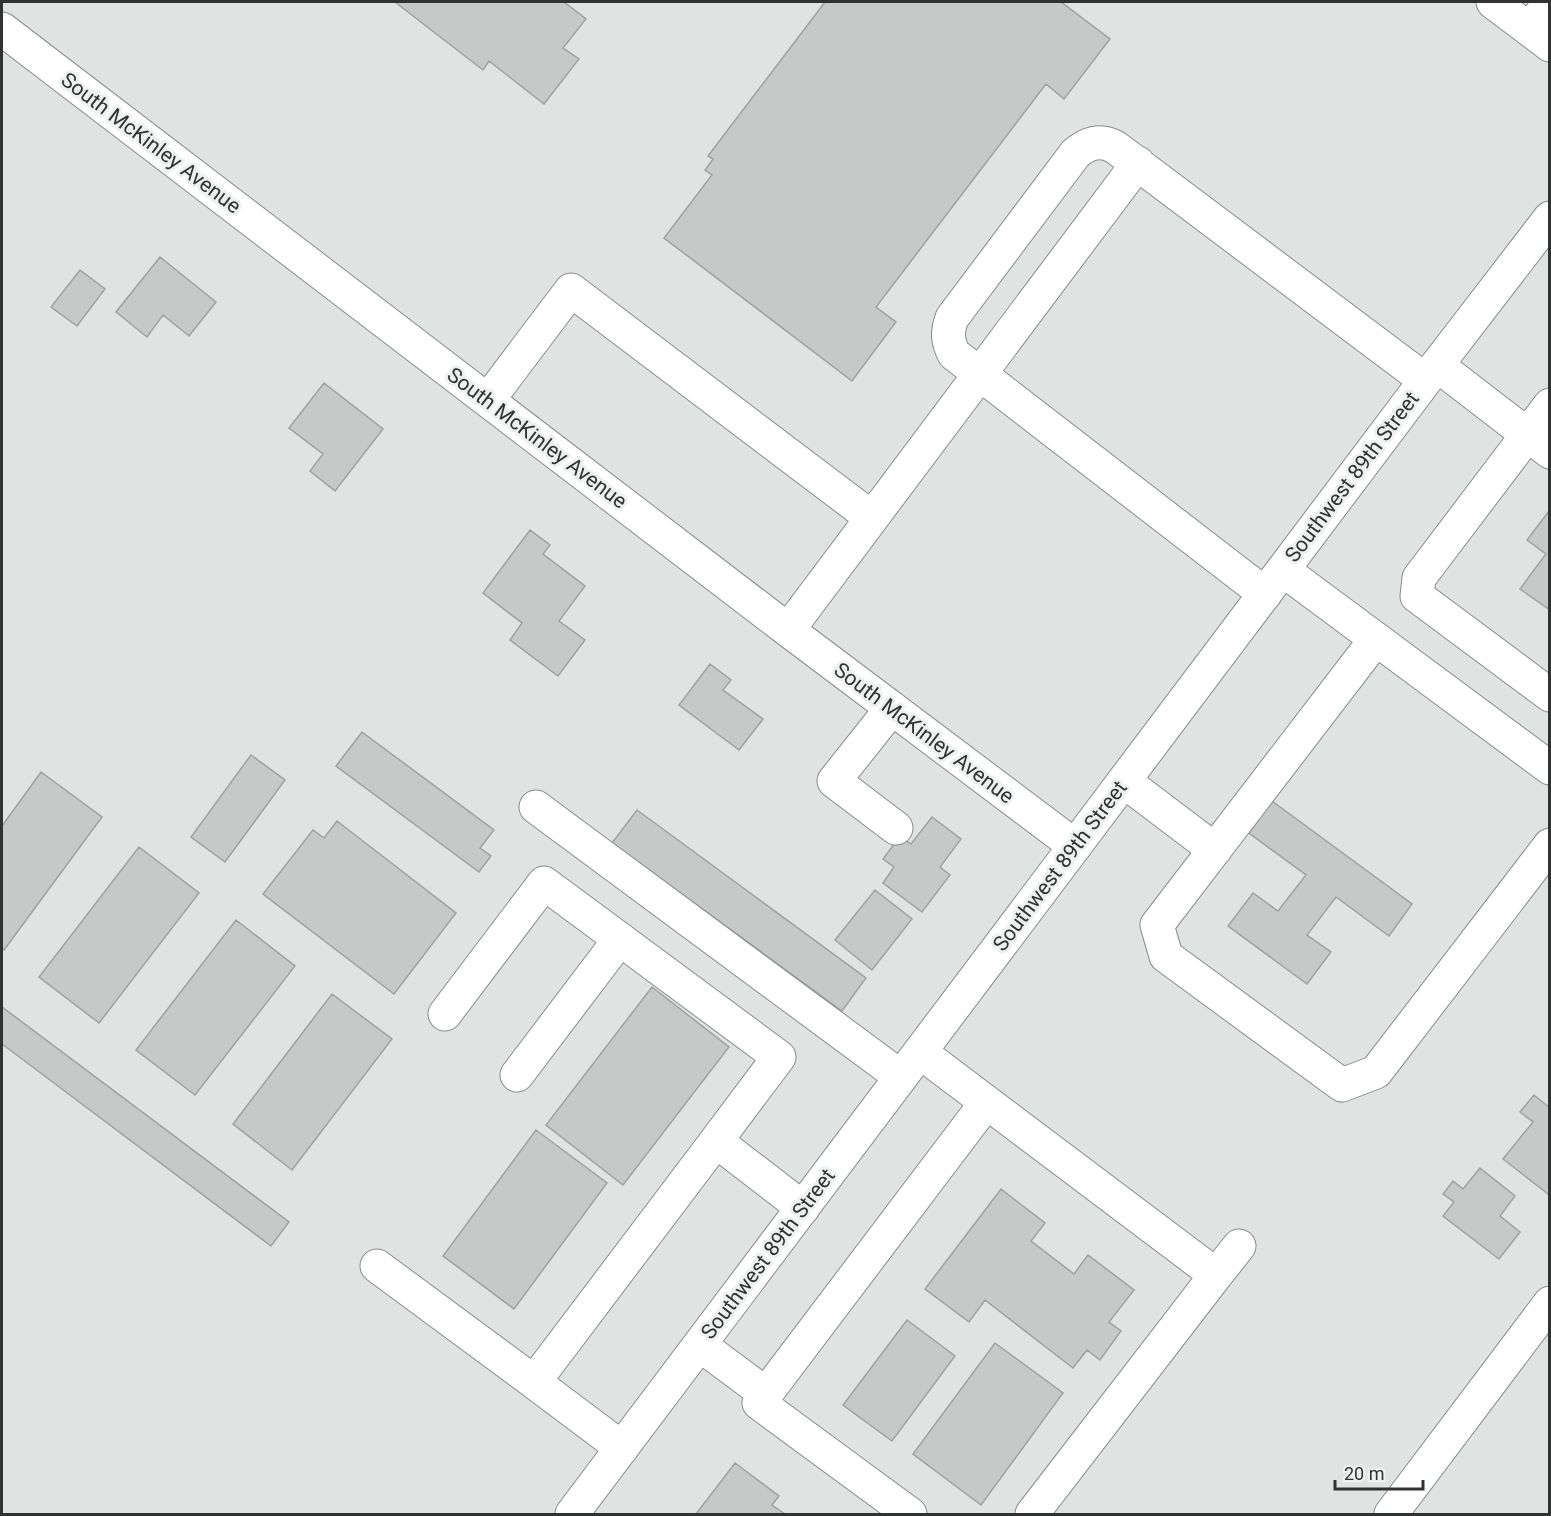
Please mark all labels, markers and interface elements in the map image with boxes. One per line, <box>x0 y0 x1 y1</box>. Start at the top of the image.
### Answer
street label: South McKinley Avenue <box>56 68 246 218</box>
street label: South McKinley Avenue <box>442 363 632 513</box>
street label: Southwest 89th Street <box>1280 387 1424 567</box>
street label: South McKinley Avenue <box>829 658 1019 808</box>
street label: Southwest 89th Street <box>988 776 1132 956</box>
street label: Southwest 89th Street <box>696 1164 840 1344</box>
scale bar <box>1335 1453 1424 1491</box>
text: 20 m <box>1344 1463 1384 1484</box>

